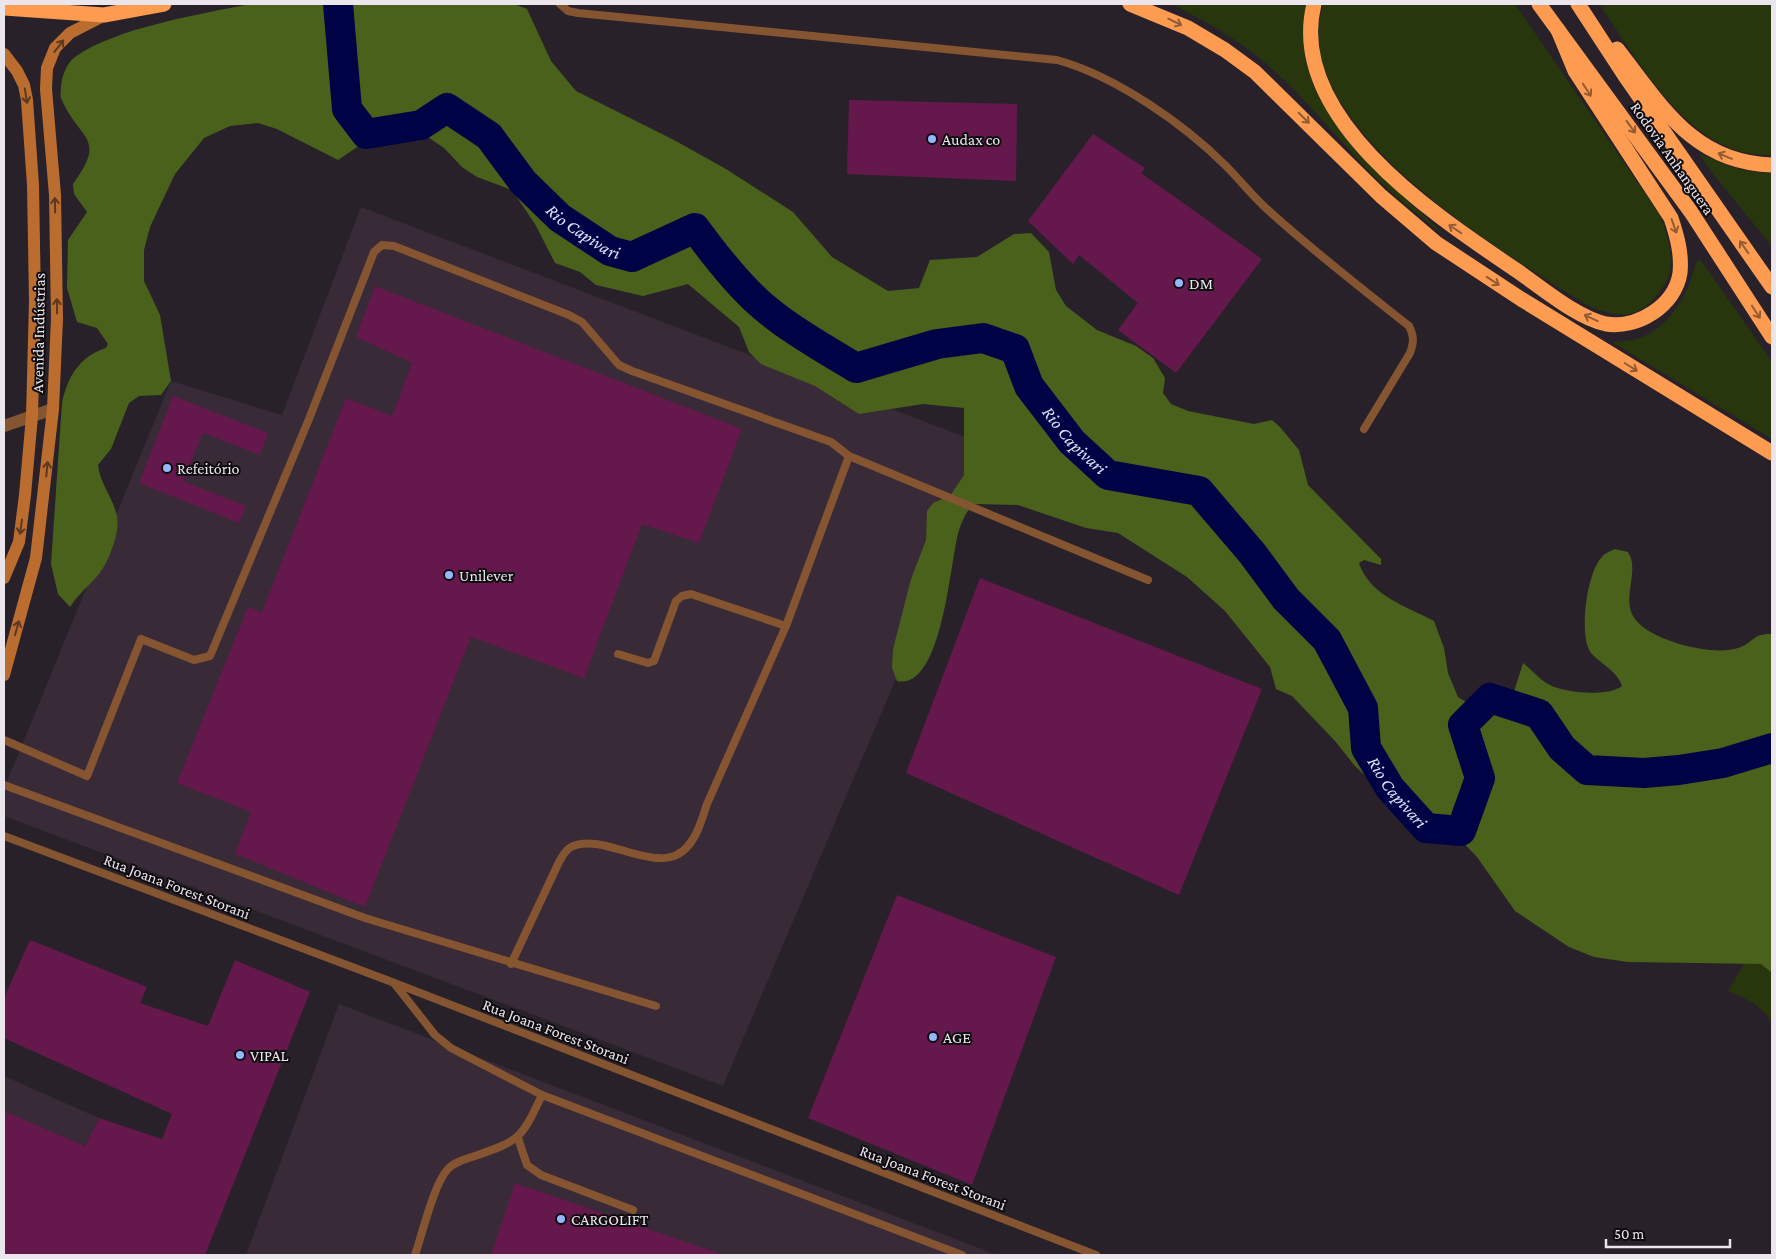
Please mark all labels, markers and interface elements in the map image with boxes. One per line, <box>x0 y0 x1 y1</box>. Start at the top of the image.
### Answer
one-way arrow <box>1167 18 1182 27</box>
one-way arrow <box>53 40 64 53</box>
one-way arrow <box>1582 82 1592 96</box>
one-way arrow <box>22 88 32 104</box>
street label: Rodovia Anhanguera <box>1627 99 1718 219</box>
one-way arrow <box>1298 112 1310 125</box>
one-way arrow <box>1626 120 1636 134</box>
place label: Audax co <box>942 131 1000 148</box>
marker: Audax co <box>926 133 938 145</box>
one-way arrow <box>1718 151 1733 161</box>
one-way arrow <box>50 197 60 213</box>
water label: Rio Capivari <box>542 200 622 263</box>
one-way arrow <box>1670 218 1679 234</box>
one-way arrow <box>1448 224 1462 234</box>
one-way arrow <box>1739 240 1749 254</box>
street label: Avenida Indústrias <box>29 273 48 393</box>
place label: DM <box>1189 275 1213 292</box>
one-way arrow <box>1486 276 1500 286</box>
marker: DM <box>1173 277 1185 289</box>
one-way arrow <box>52 299 62 315</box>
one-way arrow <box>1751 304 1761 318</box>
one-way arrow <box>1584 312 1599 322</box>
one-way arrow <box>1624 362 1638 372</box>
water label: Rio Capivari <box>1038 402 1111 479</box>
place label: Refeitório <box>177 460 240 477</box>
one-way arrow <box>42 461 52 477</box>
marker: Refeitório <box>161 462 173 474</box>
one-way arrow <box>16 518 26 534</box>
place label: Unilever <box>459 567 514 584</box>
marker: Unilever <box>443 569 455 581</box>
one-way arrow <box>13 620 23 636</box>
water label: Rio Capivari <box>1364 753 1431 832</box>
street label: Rua Joana Forest Storani <box>101 851 252 923</box>
street label: Rua Joana Forest Storani <box>480 996 631 1068</box>
place label: AGE <box>943 1029 971 1046</box>
marker: AGE <box>927 1031 939 1043</box>
place label: VIPAL <box>250 1047 289 1064</box>
marker: VIPAL <box>234 1049 246 1061</box>
street label: Rua Joana Forest Storani <box>857 1142 1008 1214</box>
place label: CARGOLIFT <box>571 1211 649 1228</box>
marker: CARGOLIFT <box>555 1213 567 1225</box>
scale bar <box>1606 1216 1730 1248</box>
text: 50 m <box>1614 1226 1644 1242</box>

